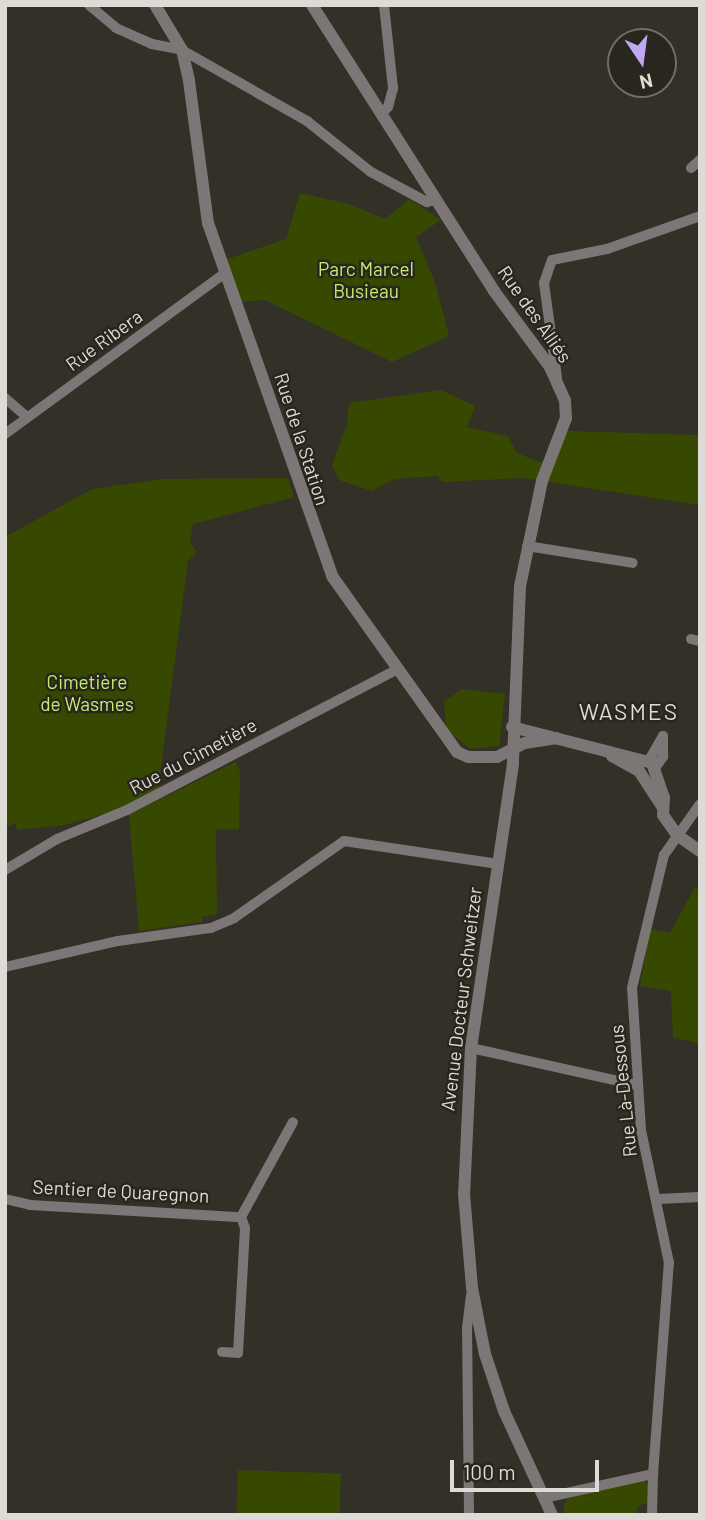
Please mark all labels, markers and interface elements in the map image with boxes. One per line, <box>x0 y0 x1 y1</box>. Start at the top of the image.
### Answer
north arrow <box>607 28 677 98</box>
text: N <box>638 69 655 95</box>
park label: Parc Marcel Busieau <box>318 258 414 302</box>
street label: Rue des Alliés <box>493 261 577 367</box>
street label: Rue Ribera <box>61 305 147 375</box>
street label: Rue de la Station <box>270 370 334 508</box>
park label: Cimetière de Wasmes <box>40 671 134 715</box>
district label: WASMES <box>580 697 678 725</box>
street label: Rue du Cimetière <box>125 713 261 799</box>
street label: Avenue Docteur Schweitzer <box>436 886 486 1112</box>
street label: Rue Là-Dessous <box>605 1024 641 1158</box>
street label: Sentier de Quaregnon <box>32 1175 210 1207</box>
scale bar <box>453 1446 602 1490</box>
text: 100 m <box>463 1459 516 1484</box>

